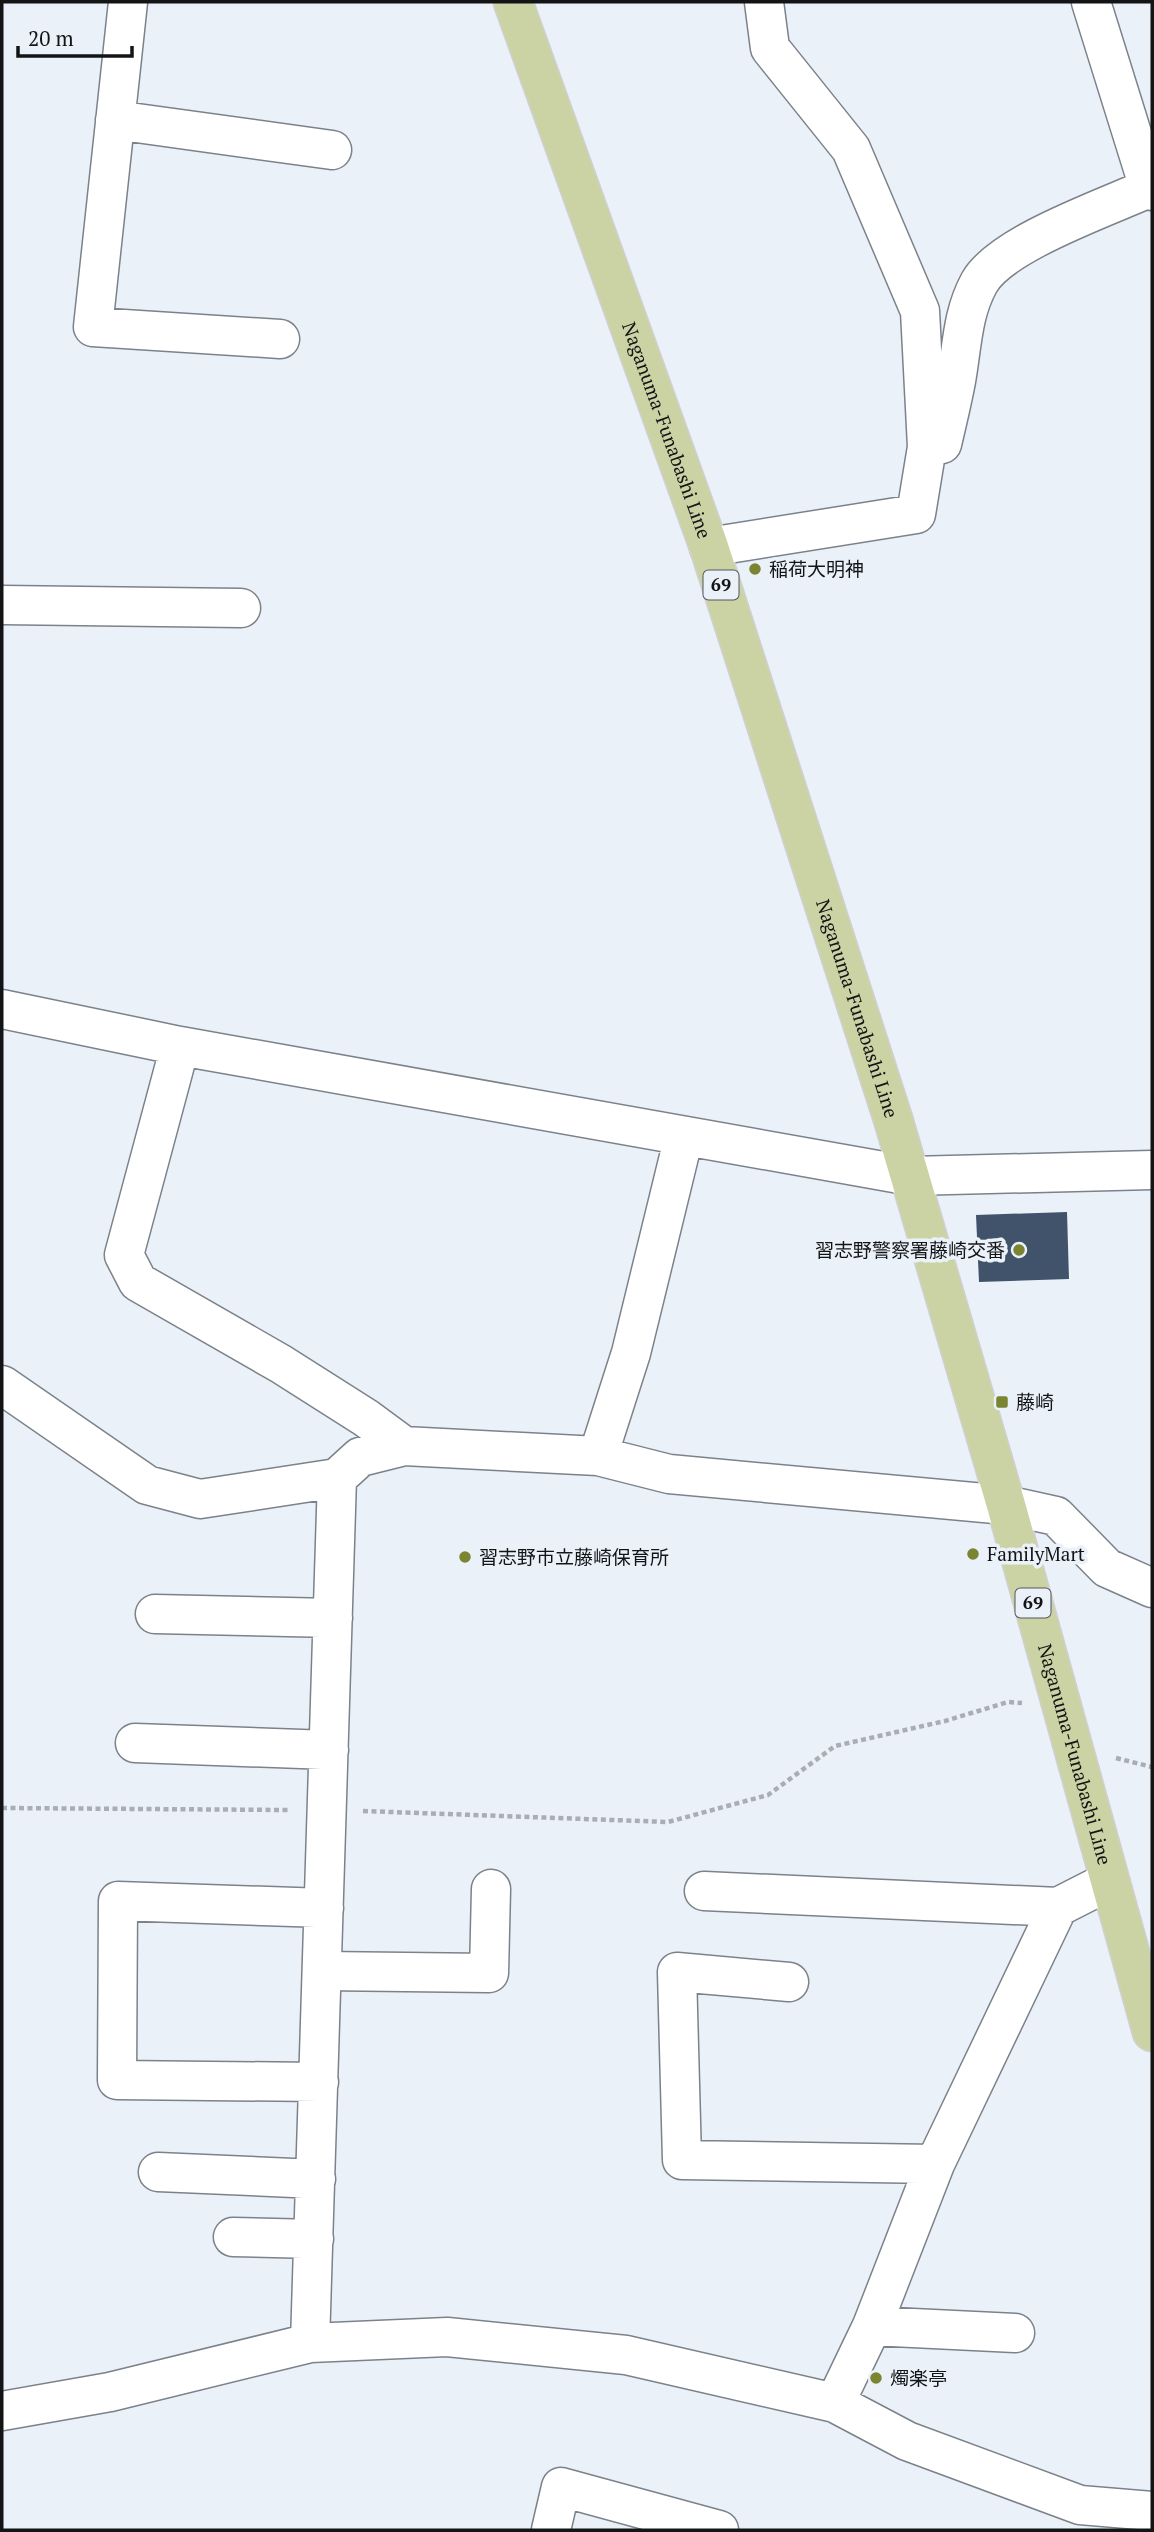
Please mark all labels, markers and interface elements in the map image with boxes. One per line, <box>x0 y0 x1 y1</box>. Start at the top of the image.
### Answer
scale bar <box>18 14 131 58</box>
text: 20 m <box>28 24 74 52</box>
street label: Naganuma-Funabashi Line <box>617 318 718 542</box>
place label: 稲荷大明神 <box>769 556 864 581</box>
marker: 稲荷大明神 <box>747 561 763 577</box>
road number: 69 <box>704 570 738 600</box>
street label: Naganuma-Funabashi Line <box>811 896 905 1121</box>
place label: 習志野警察署藤崎交番 <box>815 1237 1005 1262</box>
marker: 習志野警察署藤崎交番 <box>1011 1242 1027 1258</box>
place label: 藤崎 <box>1016 1389 1054 1414</box>
marker: 藤崎 <box>994 1394 1010 1410</box>
place label: FamilyMart <box>987 1541 1085 1566</box>
place label: 習志野市立藤崎保育所 <box>479 1544 669 1569</box>
marker: FamilyMart <box>965 1546 981 1562</box>
marker: 習志野市立藤崎保育所 <box>457 1549 473 1565</box>
road number: 69 <box>1016 1588 1050 1618</box>
street label: Naganuma-Funabashi Line <box>1033 1641 1118 1868</box>
place label: 燭楽亭 <box>890 2365 947 2390</box>
marker: 燭楽亭 <box>868 2370 884 2386</box>

